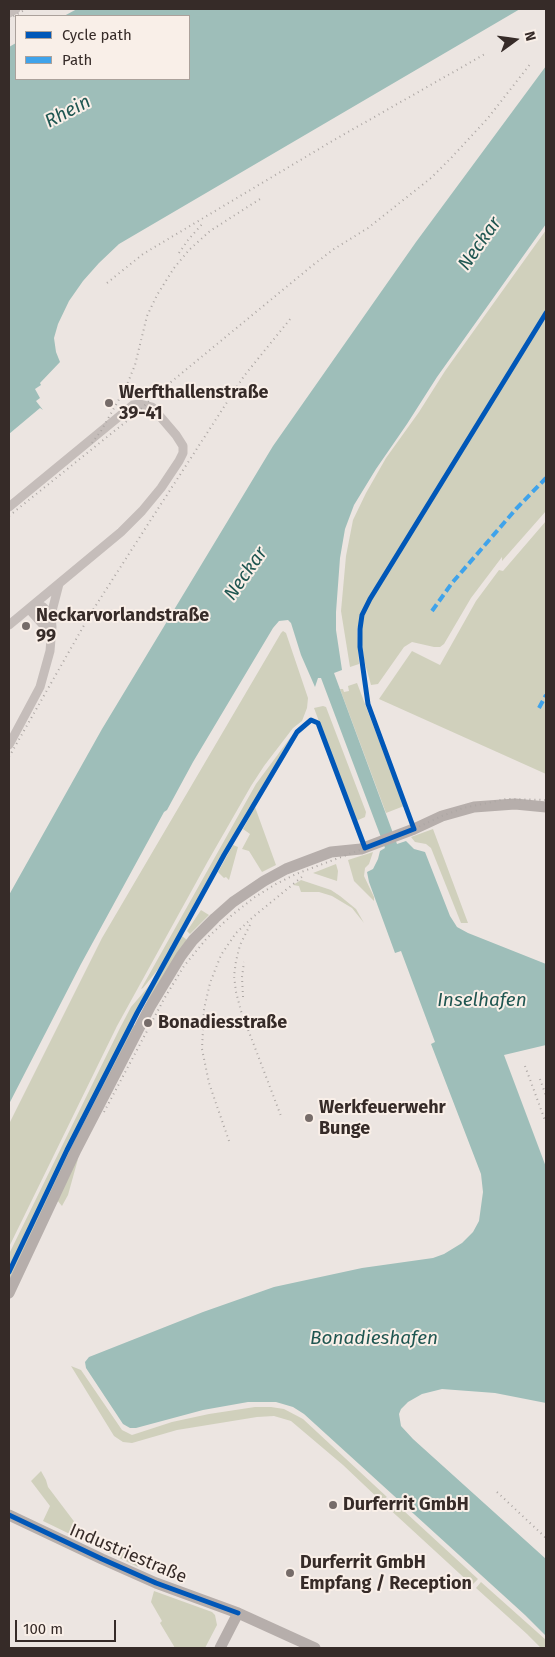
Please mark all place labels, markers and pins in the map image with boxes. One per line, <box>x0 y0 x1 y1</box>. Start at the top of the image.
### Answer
place label: Werfthallenstraße 39-41 <box>119 382 269 424</box>
marker: Werfthallenstraße 39-41 <box>103 397 115 409</box>
place label: Neckarvorlandstraße 99 <box>36 605 209 648</box>
marker: Neckarvorlandstraße 99 <box>20 620 32 632</box>
place label: Bonadiesstraße <box>158 1012 287 1034</box>
marker: Bonadiesstraße <box>142 1017 154 1029</box>
place label: Werkfeuerwehr Bunge <box>319 1097 446 1140</box>
marker: Werkfeuerwehr Bunge <box>303 1112 315 1124</box>
place label: Durferrit GmbH <box>343 1494 469 1516</box>
marker: Durferrit GmbH <box>327 1499 339 1511</box>
place label: Durferrit GmbH Empfang / Reception <box>300 1552 472 1595</box>
marker: Durferrit GmbH Empfang / Reception <box>284 1567 296 1579</box>

